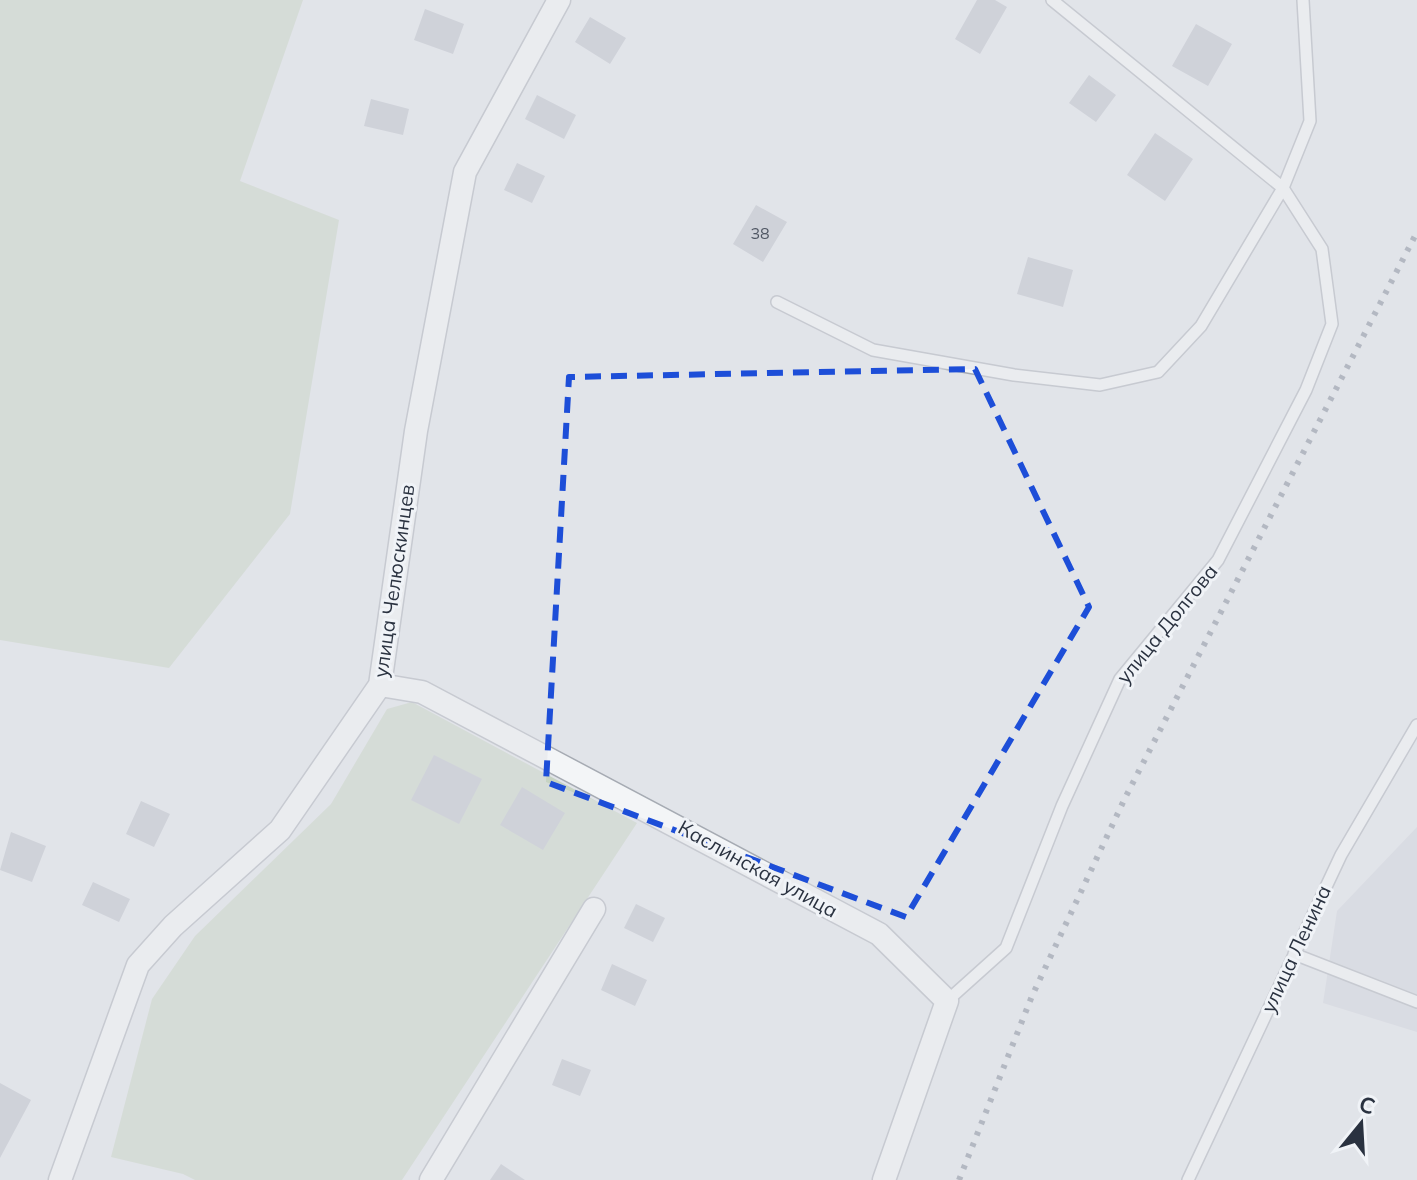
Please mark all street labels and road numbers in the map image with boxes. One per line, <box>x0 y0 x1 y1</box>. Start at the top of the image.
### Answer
street label: улица Челюскинцев <box>368 483 419 679</box>
street label: улица Долгова <box>1111 559 1222 689</box>
street label: Каслинская улица <box>674 814 842 923</box>
street label: улица Ленина <box>1255 881 1336 1017</box>

